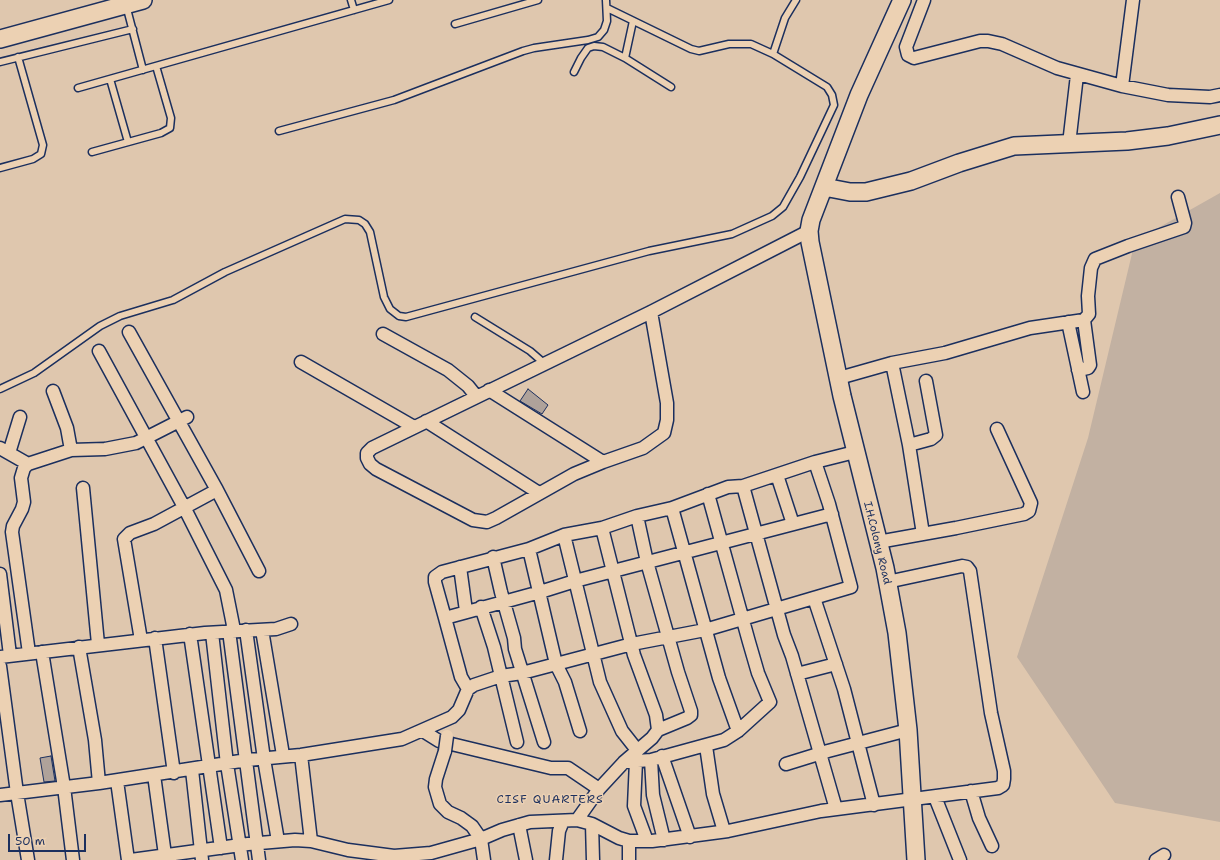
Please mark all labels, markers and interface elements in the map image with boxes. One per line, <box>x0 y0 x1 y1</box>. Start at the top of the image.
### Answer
street label: I.H.Colony Road <box>860 500 894 586</box>
district label: CISF QUARTERS <box>496 793 604 807</box>
scale bar <box>10 826 88 852</box>
text: 50 m <box>15 833 45 849</box>

